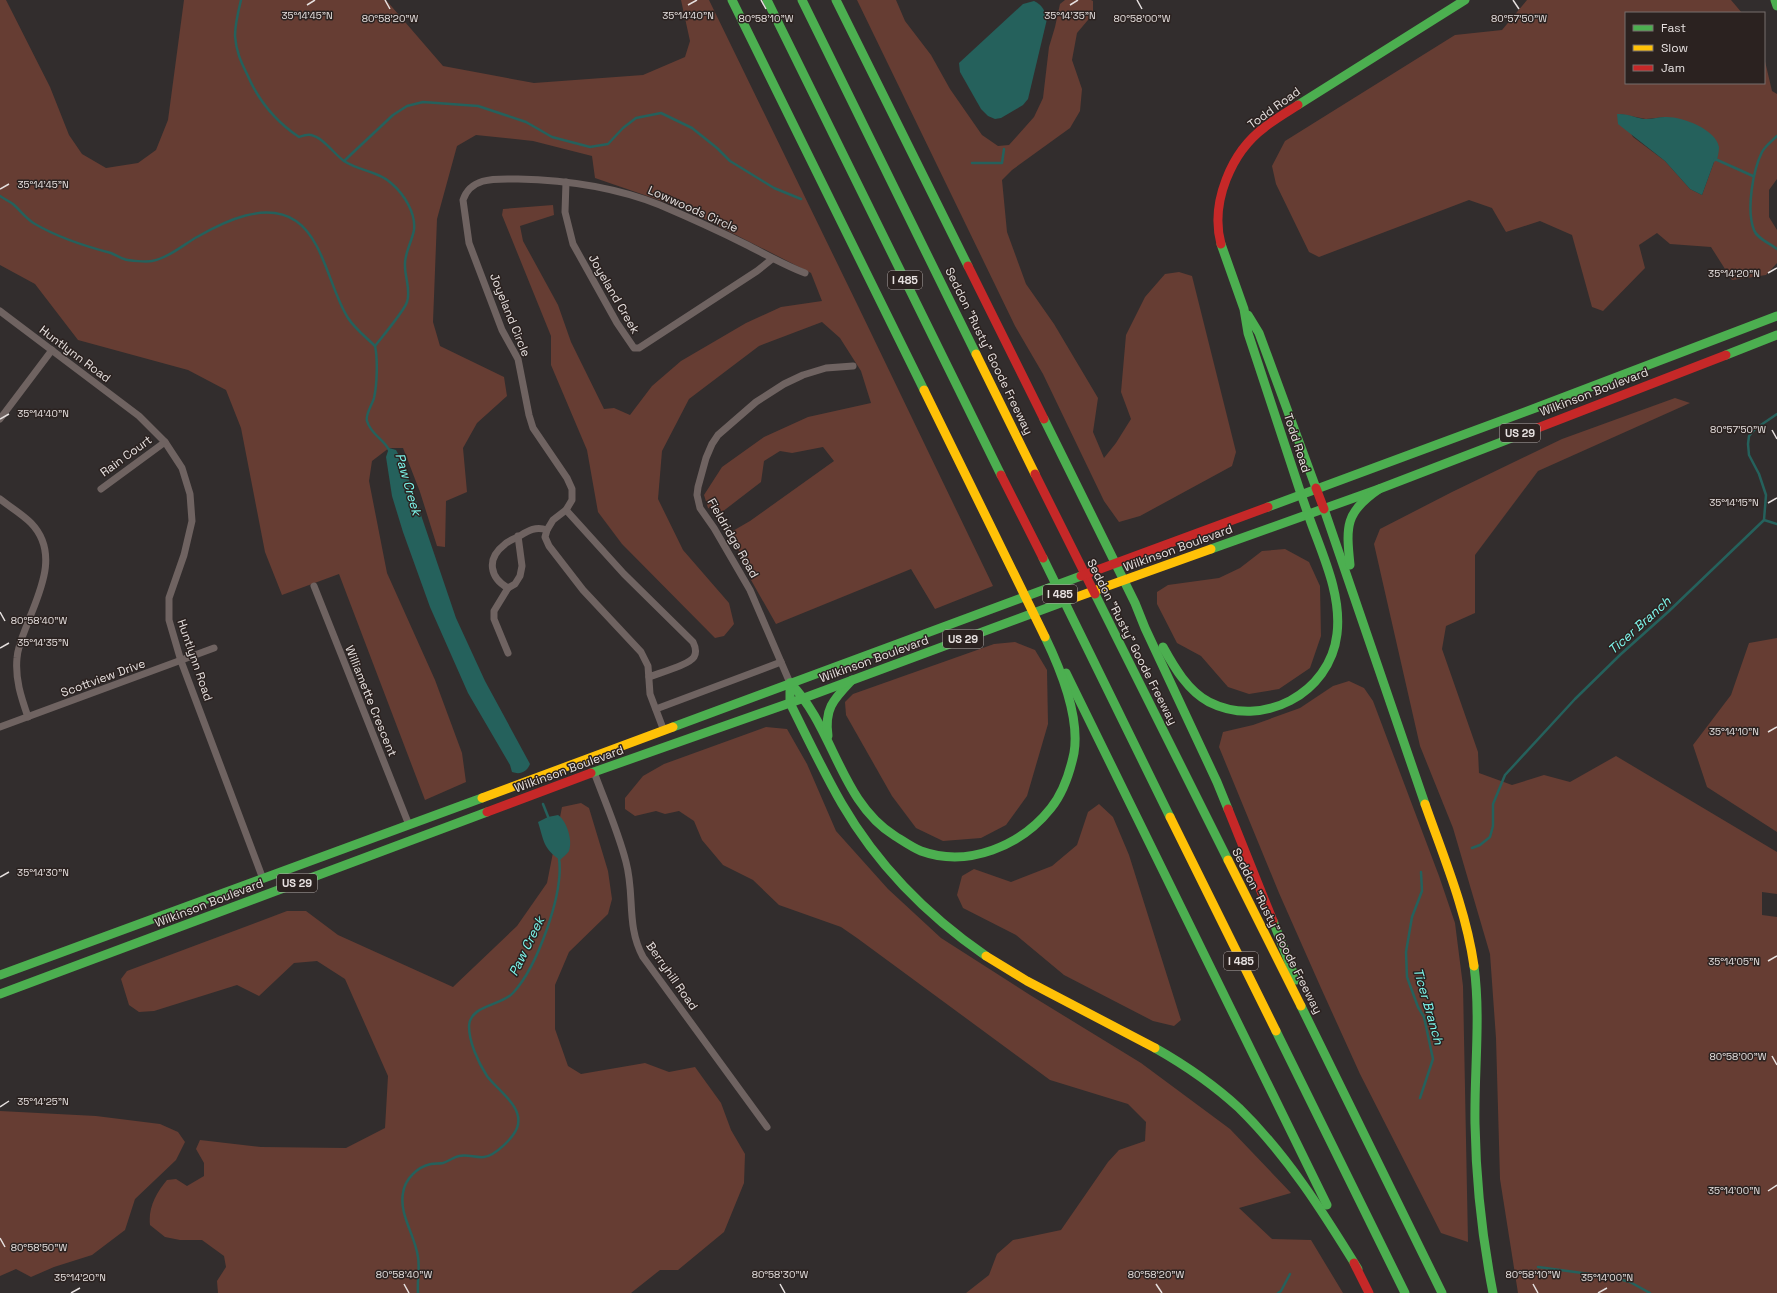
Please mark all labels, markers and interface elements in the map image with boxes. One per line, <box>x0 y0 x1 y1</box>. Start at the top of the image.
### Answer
text: 35°14'45"N <box>281 9 333 22</box>
text: 35°14'40"N <box>662 9 714 22</box>
text: 35°14'35"N <box>1044 9 1096 22</box>
text: 80°58'20"W <box>362 12 419 25</box>
text: 80°58'10"W <box>739 12 794 25</box>
text: 80°58'00"W <box>1114 12 1171 25</box>
text: 80°57'50"W <box>1491 12 1547 25</box>
legend <box>1625 12 1765 84</box>
text: Fast <box>1661 20 1686 36</box>
text: Slow <box>1661 40 1688 56</box>
text: Jam <box>1661 60 1685 76</box>
street label: Todd Road <box>1245 84 1303 132</box>
text: 35°14'45"N <box>17 178 69 191</box>
street label: Lowwoods Circle <box>645 182 741 236</box>
street label: Joyeland Creek <box>585 251 644 337</box>
street label: Seddon "Rusty" Goode Freeway <box>941 265 1037 437</box>
text: 35°14'20"N <box>1708 267 1760 280</box>
street label: Joyeland Circle <box>486 271 534 359</box>
road number: I 485 <box>888 271 922 289</box>
street label: Huntlynn Road <box>36 322 114 386</box>
street label: Wilkinson Boulevard <box>1537 364 1651 420</box>
text: 35°14'40"N <box>17 407 69 420</box>
street label: Todd Road <box>1280 411 1314 475</box>
text: 80°57'50"W <box>1710 423 1766 436</box>
road number: US 29 <box>1500 424 1540 442</box>
street label: Rain Court <box>97 432 155 480</box>
water label: Paw Creek <box>392 451 426 519</box>
street label: Fieldridge Road <box>704 495 762 581</box>
text: 35°14'15"N <box>1709 496 1759 509</box>
street label: Wilkinson Boulevard <box>1121 521 1235 575</box>
street label: Seddon "Rusty" Goode Freeway <box>1083 556 1181 728</box>
road number: I 485 <box>1043 585 1077 603</box>
water label: Ticer Branch <box>1604 592 1675 658</box>
text: 80°58'40"W <box>11 614 67 627</box>
street label: Huntlynn Road <box>174 617 216 703</box>
road number: US 29 <box>943 630 983 648</box>
street label: Wilkinson Boulevard <box>817 632 931 686</box>
text: 35°14'35"N <box>17 636 69 649</box>
street label: Williamette Crescent <box>341 643 401 759</box>
street label: Scottview Drive <box>58 655 148 701</box>
text: 35°14'10"N <box>1709 725 1759 738</box>
street label: Wilkinson Boulevard <box>512 742 626 796</box>
street label: Seddon "Rusty" Goode Freeway <box>1228 845 1326 1017</box>
text: 35°14'30"N <box>17 866 69 879</box>
road number: US 29 <box>277 874 317 892</box>
street label: Wilkinson Boulevard <box>152 875 266 931</box>
water label: Paw Creek <box>505 912 549 979</box>
street label: Berryhill Road <box>642 939 702 1013</box>
road number: I 485 <box>1224 952 1258 970</box>
text: 35°14'05"N <box>1708 955 1760 968</box>
water label: Ticer Branch <box>1409 966 1448 1047</box>
text: 80°58'00"W <box>1710 1050 1767 1063</box>
text: 35°14'25"N <box>17 1095 69 1108</box>
text: 35°14'00"N <box>1708 1184 1760 1197</box>
text: 80°58'50"W <box>11 1241 68 1254</box>
text: 80°58'40"W <box>376 1268 432 1281</box>
text: 80°58'30"W <box>752 1268 809 1281</box>
text: 80°58'20"W <box>1128 1268 1185 1281</box>
text: 80°58'10"W <box>1506 1268 1561 1281</box>
text: 35°14'20"N <box>54 1271 106 1284</box>
text: 35°14'00"N <box>1581 1271 1633 1284</box>

